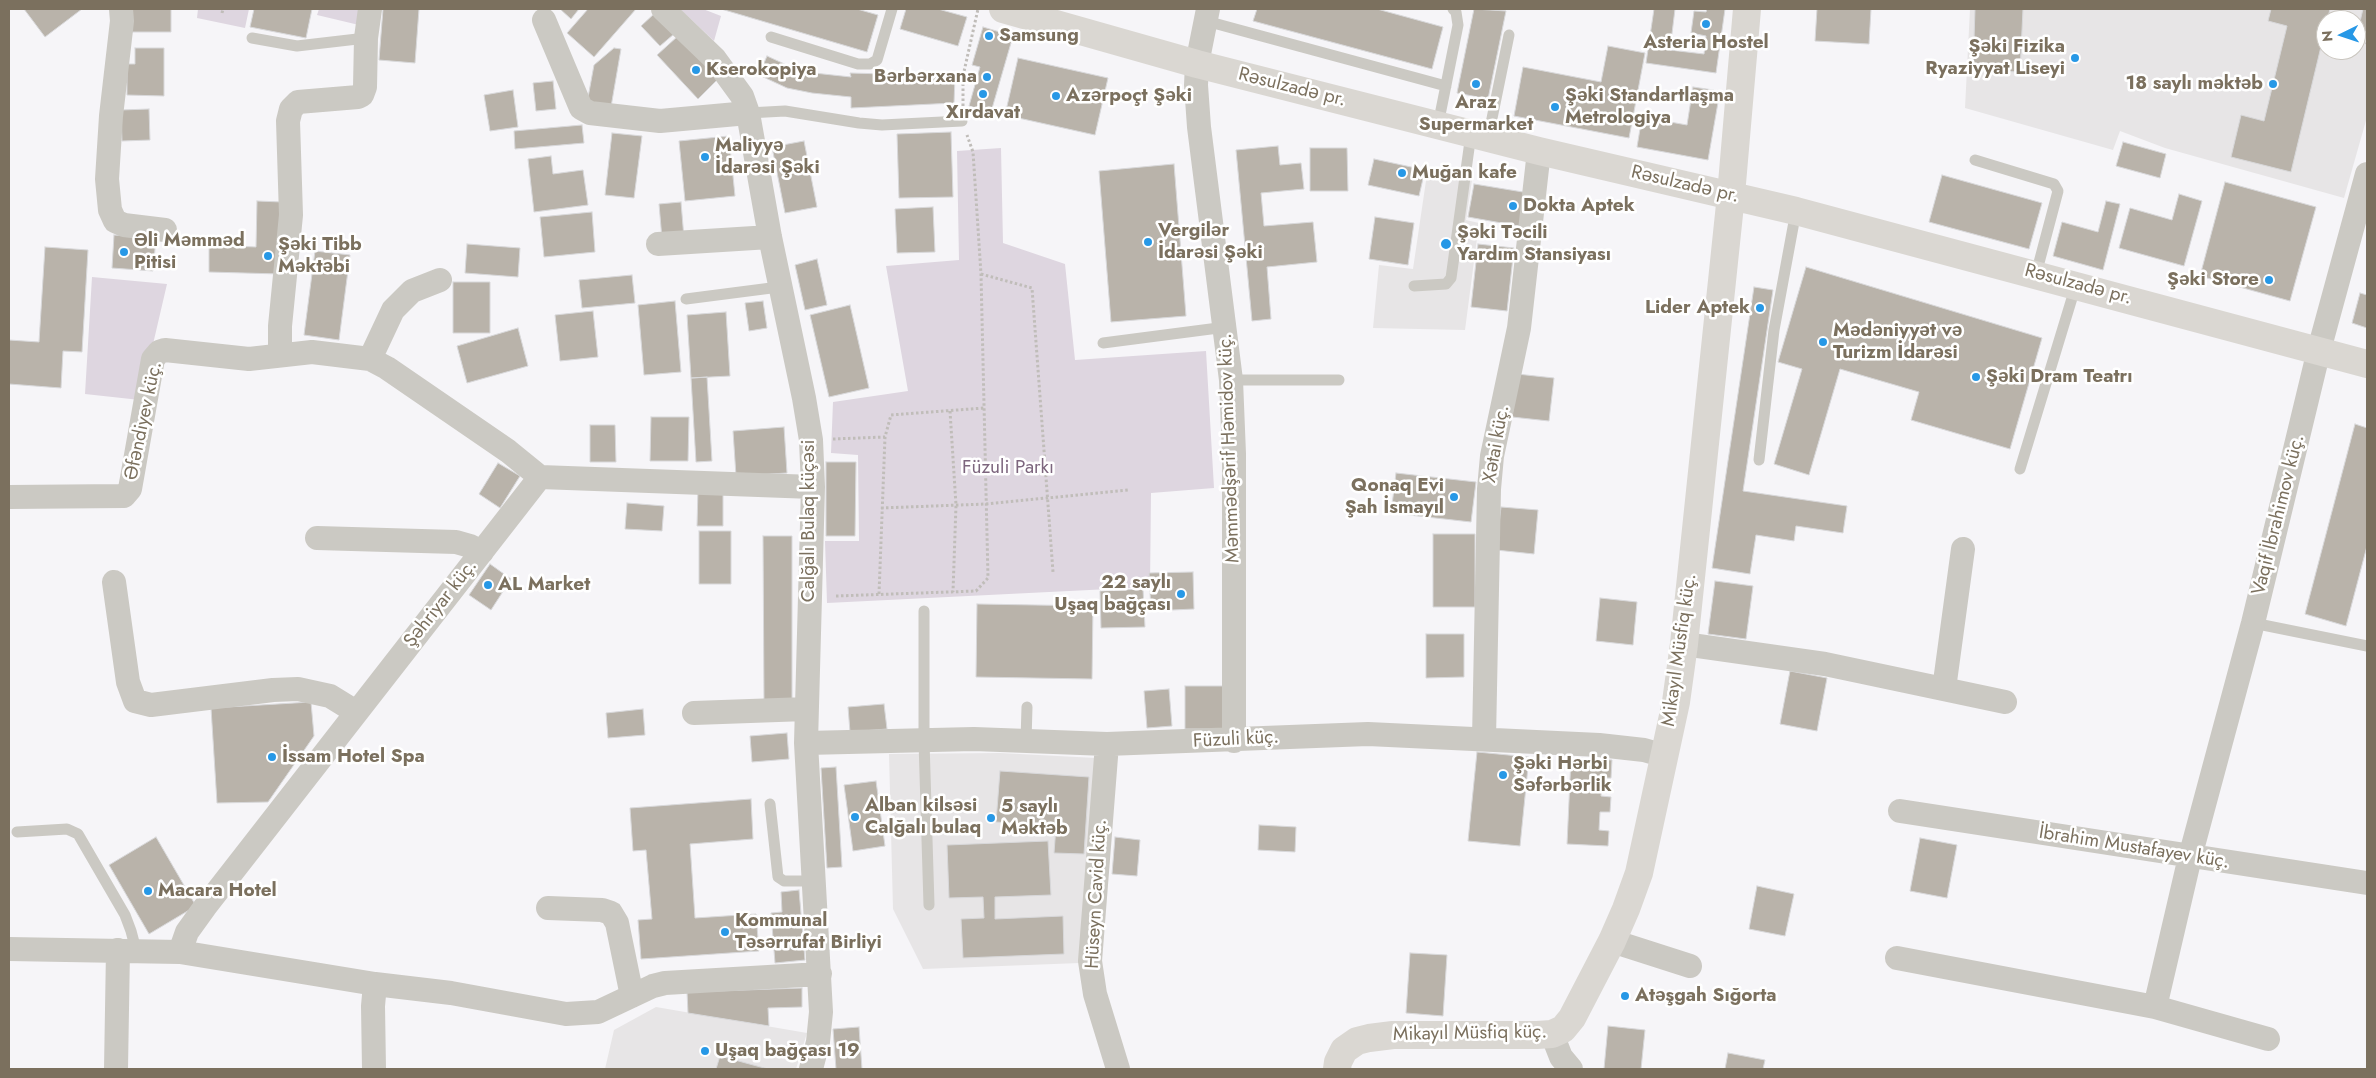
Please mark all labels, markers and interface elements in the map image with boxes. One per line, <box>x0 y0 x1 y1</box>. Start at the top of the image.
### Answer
north arrow <box>2316 10 2366 60</box>
marker: Asteria Hostel <box>1700 18 1712 30</box>
place label: Samsung <box>999 25 1079 47</box>
marker: Samsung <box>983 30 995 42</box>
text: N <box>2317 30 2337 42</box>
place label: Asteria Hostel <box>1643 32 1769 54</box>
place label: Şəki Fizika Ryaziyyat Liseyi <box>1925 36 2065 80</box>
marker: Şəki Fizika Ryaziyyat Liseyi <box>2069 52 2081 64</box>
place label: Kserokopiya <box>706 59 817 81</box>
marker: Kserokopiya <box>690 64 702 76</box>
street label: Rəsulzadə pr. <box>1236 64 1348 112</box>
place label: Bərbərxana <box>874 66 977 88</box>
marker: Bərbərxana <box>981 71 993 83</box>
place label: 18 saylı məktəb <box>2125 73 2263 95</box>
marker: Araz Supermarket <box>1470 78 1482 90</box>
marker: 18 saylı məktəb <box>2267 78 2279 90</box>
place label: Azərpoçt Şəki <box>1066 85 1192 107</box>
place label: Şəki Standartlaşma Metrologiya <box>1565 85 1734 129</box>
marker: Xırdavat <box>977 88 989 100</box>
marker: Azərpoçt Şəki <box>1050 90 1062 102</box>
place label: Araz Supermarket <box>1419 92 1533 136</box>
marker: Şəki Standartlaşma Metrologiya <box>1549 101 1561 113</box>
place label: Xırdavat <box>946 102 1020 124</box>
place label: Maliyyə İdarəsi Şəki <box>715 135 820 179</box>
marker: Maliyyə İdarəsi Şəki <box>699 151 711 163</box>
place label: Muğan kafe <box>1412 162 1517 184</box>
street label: Rəsulzadə pr. <box>1629 162 1741 208</box>
marker: Muğan kafe <box>1396 167 1408 179</box>
place label: Dokta Aptek <box>1523 195 1635 217</box>
marker: Dokta Aptek <box>1507 200 1519 212</box>
place label: Vergilər İdarəsi Şəki <box>1158 220 1263 264</box>
place label: Şəki Təcili Yardım Stansiyası <box>1457 222 1611 266</box>
place label: Əli Məmməd Pitisi <box>134 230 245 274</box>
place label: Şəki Tibb Məktəbi <box>278 234 362 278</box>
marker: Vergilər İdarəsi Şəki <box>1142 236 1154 248</box>
marker: Şəki Təcili Yardım Stansiyası <box>1439 237 1453 251</box>
marker: Əli Məmməd Pitisi <box>118 246 130 258</box>
marker: Şəki Tibb Məktəbi <box>262 250 274 262</box>
street label: Rəsulzadə pr. <box>2022 260 2134 310</box>
place label: Şəki Store <box>2167 269 2259 291</box>
marker: Şəki Store <box>2263 274 2275 286</box>
place label: Lider Aptek <box>1645 297 1750 319</box>
marker: Lider Aptek <box>1754 302 1766 314</box>
place label: Mədəniyyət və Turizm İdarəsi <box>1833 320 1962 364</box>
street label: Məmmədşərif Həmidov küç. <box>1215 333 1245 563</box>
marker: Mədəniyyət və Turizm İdarəsi <box>1817 336 1829 348</box>
street label: Əfəndiyev küç. <box>120 360 168 482</box>
place label: Şəki Dram Teatrı <box>1986 366 2133 388</box>
marker: Şəki Dram Teatrı <box>1970 371 1982 383</box>
street label: Xətai küç. <box>1479 403 1515 485</box>
street label: Vaqif İbrahimov küç. <box>2248 432 2310 598</box>
street label: Calğalı Bulaq küçəsi <box>798 440 820 602</box>
park label: Füzuli Parkı <box>962 457 1054 479</box>
place label: Qonaq Evi Şah İsmayıl <box>1345 475 1444 519</box>
marker: Qonaq Evi Şah İsmayıl <box>1448 491 1460 503</box>
street label: Şəhriyar küç. <box>400 556 482 652</box>
place label: 22 saylı Uşaq bağçası <box>1054 572 1171 616</box>
street label: Mikayıl Müsfiq küç. <box>1658 572 1702 728</box>
place label: AL Market <box>498 574 590 596</box>
marker: AL Market <box>482 579 494 591</box>
marker: 22 saylı Uşaq bağçası <box>1175 588 1187 600</box>
street label: Füzuli küç. <box>1192 726 1280 754</box>
place label: İssam Hotel Spa <box>282 746 425 768</box>
marker: İssam Hotel Spa <box>266 751 278 763</box>
place label: Şəki Hərbi Səfərbərlik <box>1513 753 1612 797</box>
marker: Şəki Hərbi Səfərbərlik <box>1497 769 1509 781</box>
place label: Alban kilsəsi Calğalı bulaq <box>865 795 981 839</box>
place label: 5 saylı Məktəb <box>1001 796 1068 840</box>
marker: Alban kilsəsi Calğalı bulaq <box>849 811 861 823</box>
marker: 5 saylı Məktəb <box>985 812 997 824</box>
street label: Hüseyn Cavid küç. <box>1082 819 1112 969</box>
street label: İbrahim Mustafayev küç. <box>2037 822 2231 874</box>
place label: Macara Hotel <box>158 880 277 902</box>
marker: Macara Hotel <box>142 885 154 897</box>
place label: Kommunal Təsərrufat Birliyi <box>735 910 882 954</box>
marker: Kommunal Təsərrufat Birliyi <box>719 926 731 938</box>
place label: Atəşgah Sığorta <box>1635 985 1777 1007</box>
marker: Atəşgah Sığorta <box>1619 990 1631 1002</box>
street label: Mikayıl Müsfiq küç. <box>1393 1021 1547 1047</box>
place label: Uşaq bağçası 19 <box>715 1040 860 1062</box>
marker: Uşaq bağçası 19 <box>699 1045 711 1057</box>

